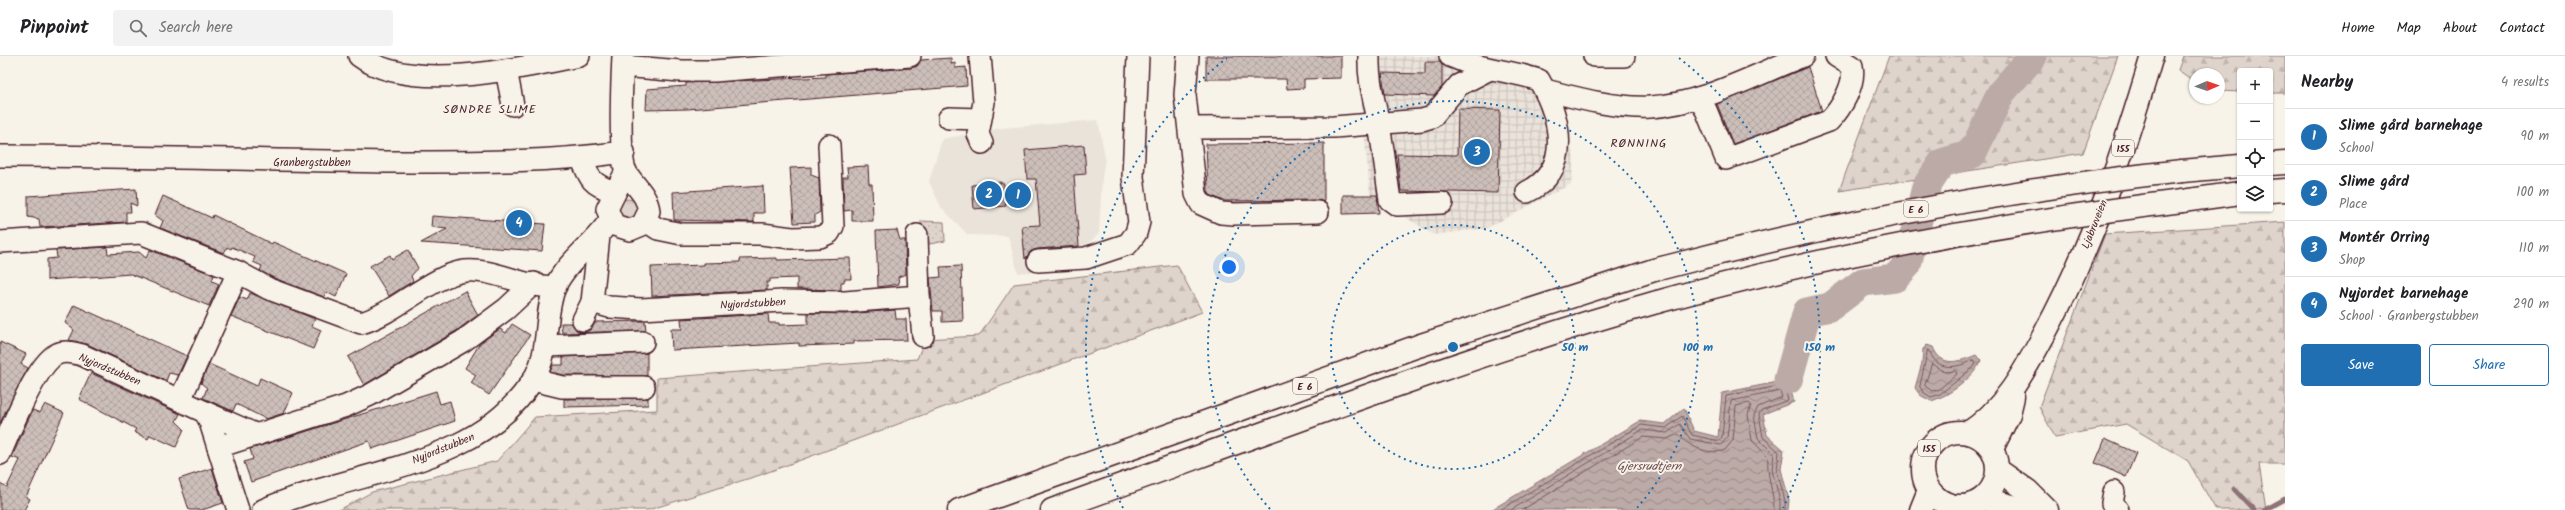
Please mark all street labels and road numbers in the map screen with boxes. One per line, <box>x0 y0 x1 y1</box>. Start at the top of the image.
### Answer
road number: 155 <box>2112 140 2134 156</box>
street label: Granbergstubben <box>273 154 351 172</box>
street label: Ljabruveien <box>2077 197 2113 252</box>
road number: E 6 <box>1904 201 1928 217</box>
street label: Nyjordstubben <box>720 293 787 315</box>
street label: Nyjordstubben <box>76 349 144 391</box>
road number: E 6 <box>1293 378 1317 394</box>
street label: Nyjordstubben <box>409 428 478 470</box>
road number: 155 <box>1918 440 1940 456</box>

